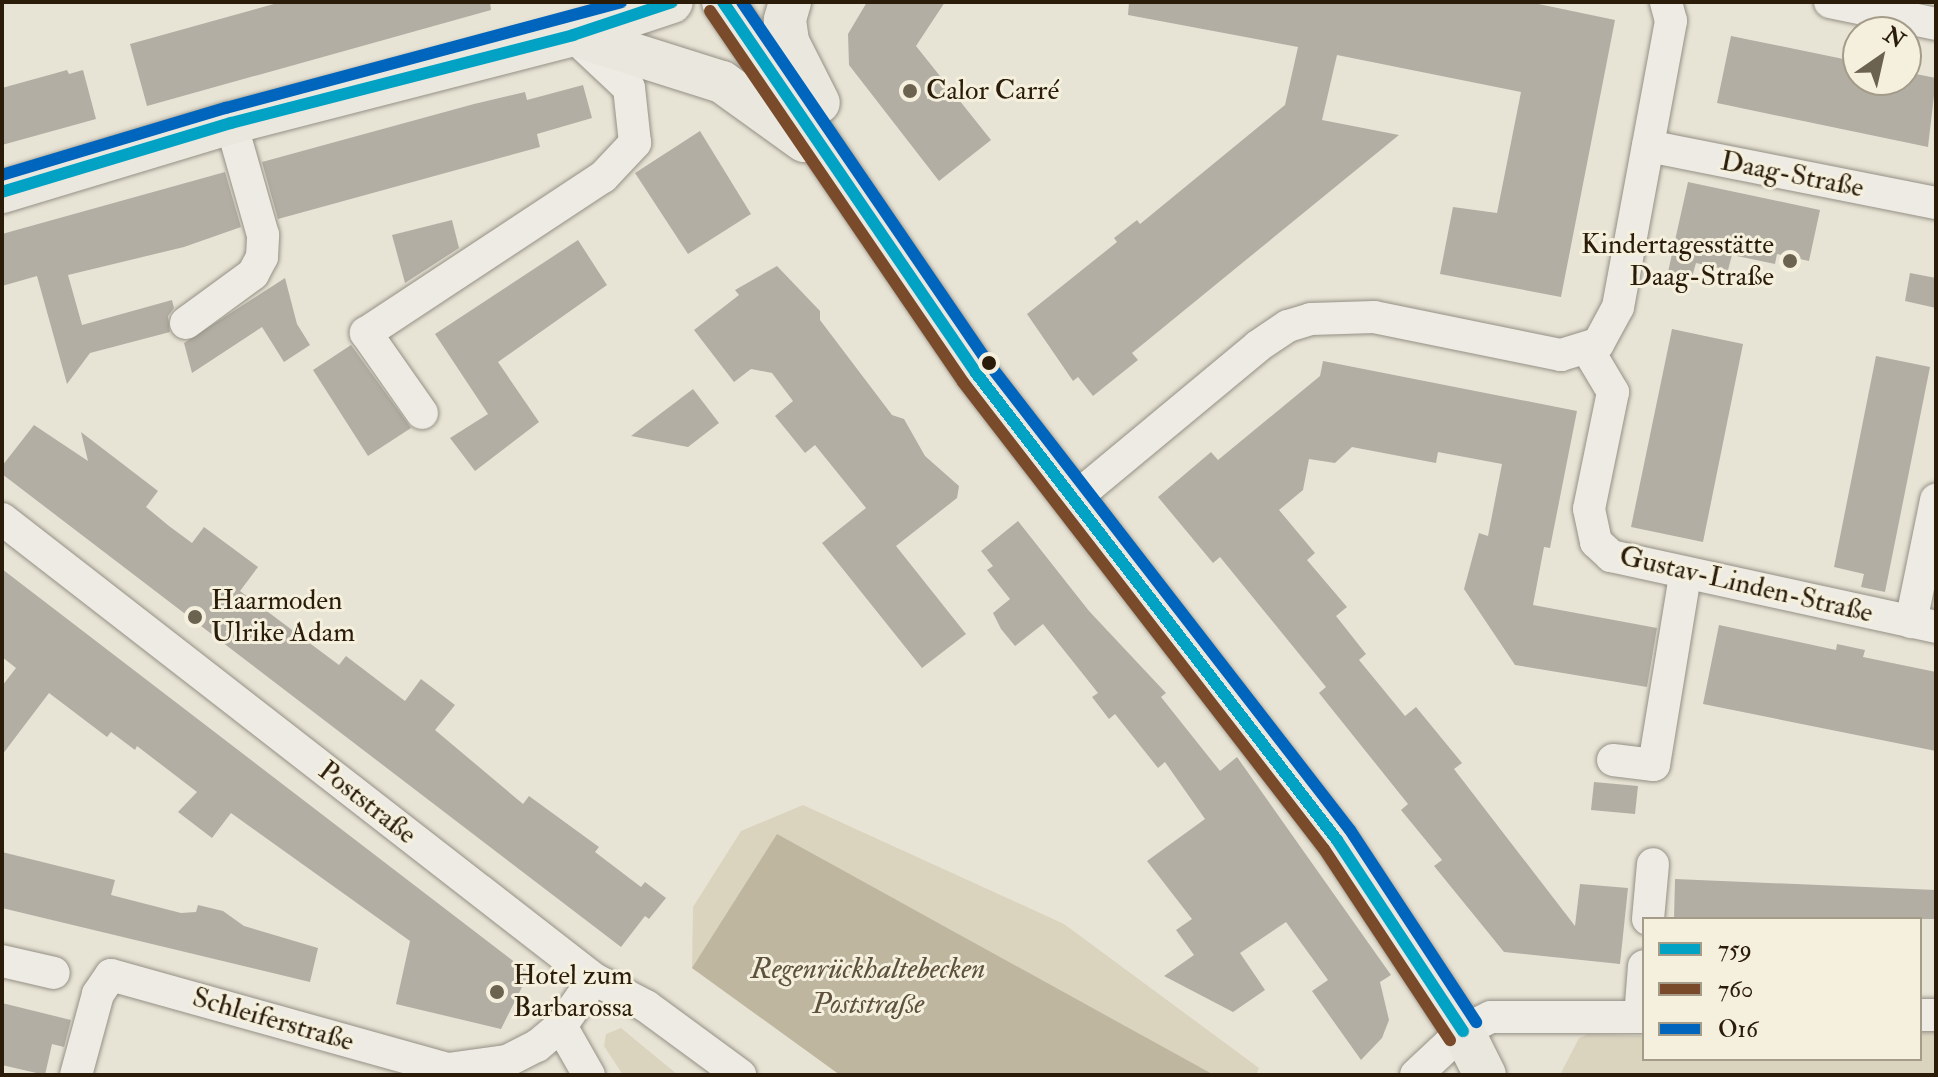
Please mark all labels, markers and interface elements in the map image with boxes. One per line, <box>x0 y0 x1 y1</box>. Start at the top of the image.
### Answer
north arrow <box>1842 16 1922 96</box>
text: N <box>1878 21 1910 55</box>
place label: Calor Carré <box>926 74 1059 108</box>
marker: Calor Carré <box>901 82 919 100</box>
street label: Daag-Straße <box>1718 145 1866 205</box>
place label: Kindertagesstätte Daag-Straße <box>1581 228 1774 294</box>
marker: Kindertagesstätte Daag-Straße <box>1781 252 1799 270</box>
unlabelled marker <box>981 355 997 371</box>
street label: Gustav-Linden-Straße <box>1616 540 1876 630</box>
place label: Haarmoden Ulrike Adam <box>211 584 355 650</box>
marker: Haarmoden Ulrike Adam <box>186 608 204 626</box>
street label: Poststraße <box>311 754 423 852</box>
legend <box>1642 917 1922 1061</box>
text: 759 <box>1718 934 1752 965</box>
water label: Regenrückhaltebecken Poststraße <box>751 951 985 1022</box>
place label: Hotel zum Barbarossa <box>513 959 633 1025</box>
text: 760 <box>1718 974 1753 1005</box>
street label: Schleiferstraße <box>188 981 358 1059</box>
marker: Hotel zum Barbarossa <box>488 983 506 1001</box>
text: O16 <box>1718 1014 1758 1045</box>

